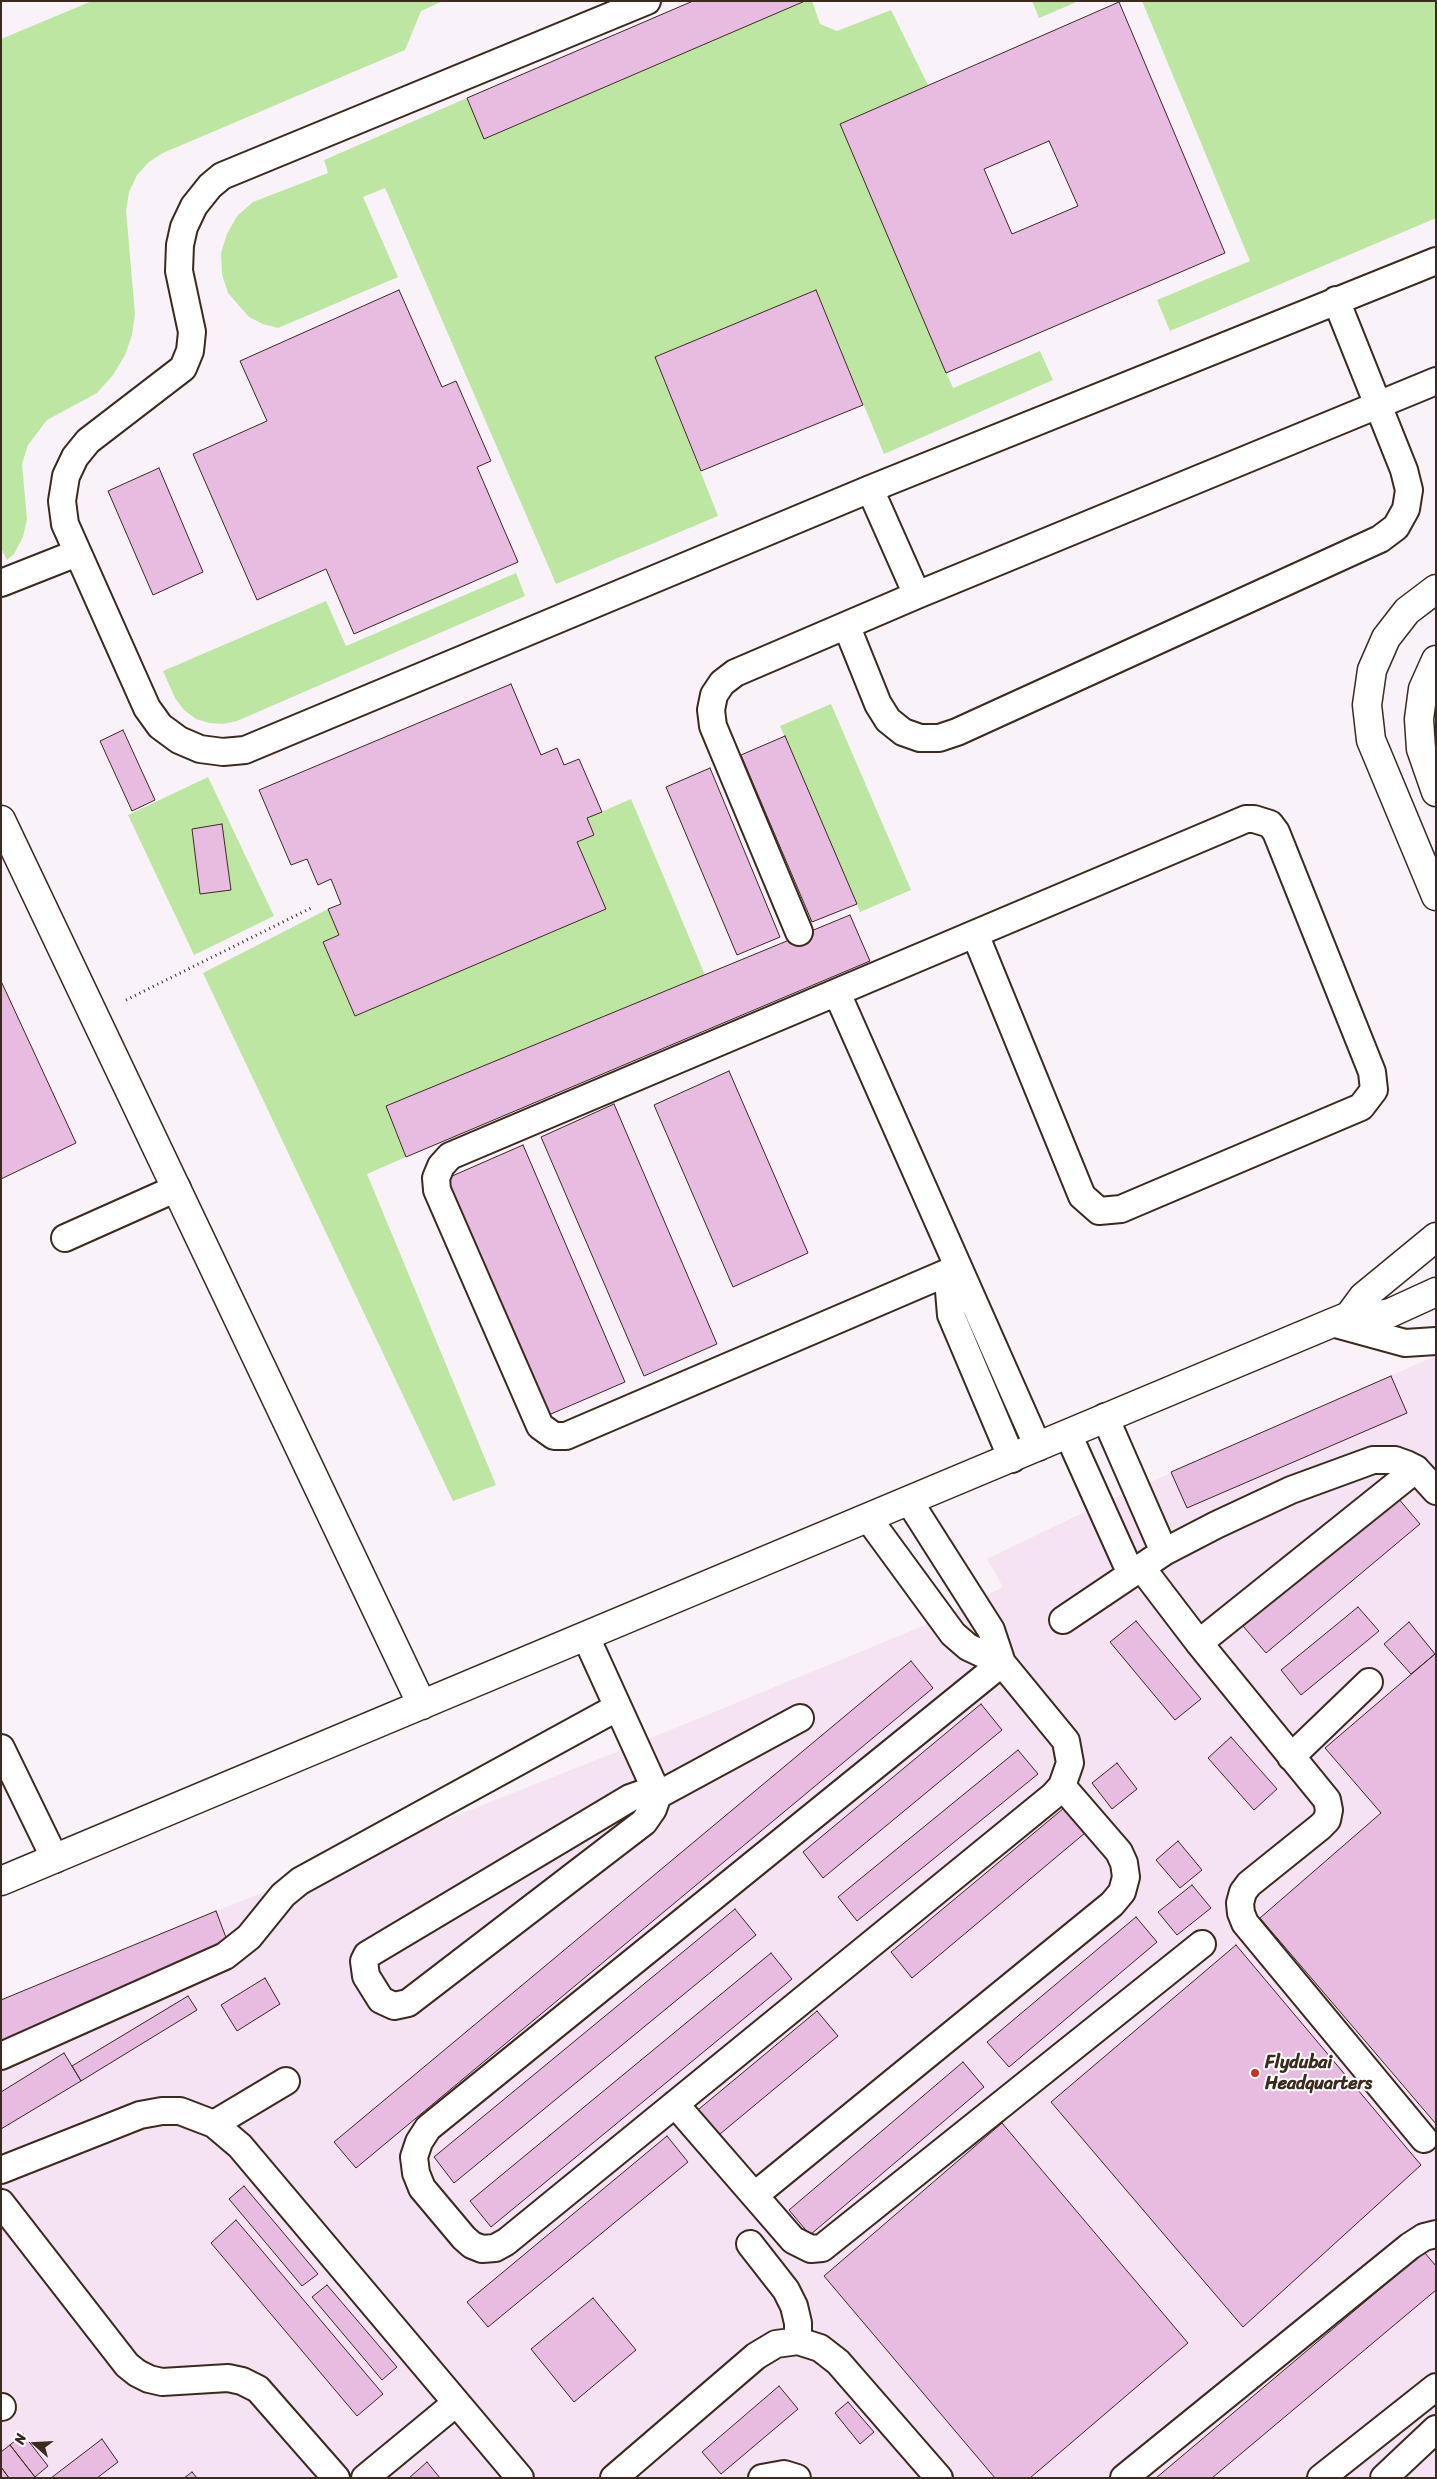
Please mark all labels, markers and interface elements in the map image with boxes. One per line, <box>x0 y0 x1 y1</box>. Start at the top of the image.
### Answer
place label: Flydubai Headquarters <box>1265 2052 1372 2094</box>
marker: Flydubai Headquarters <box>1249 2067 1261 2079</box>
north arrow <box>10 2419 60 2469</box>
text: N <box>7 2430 34 2448</box>

